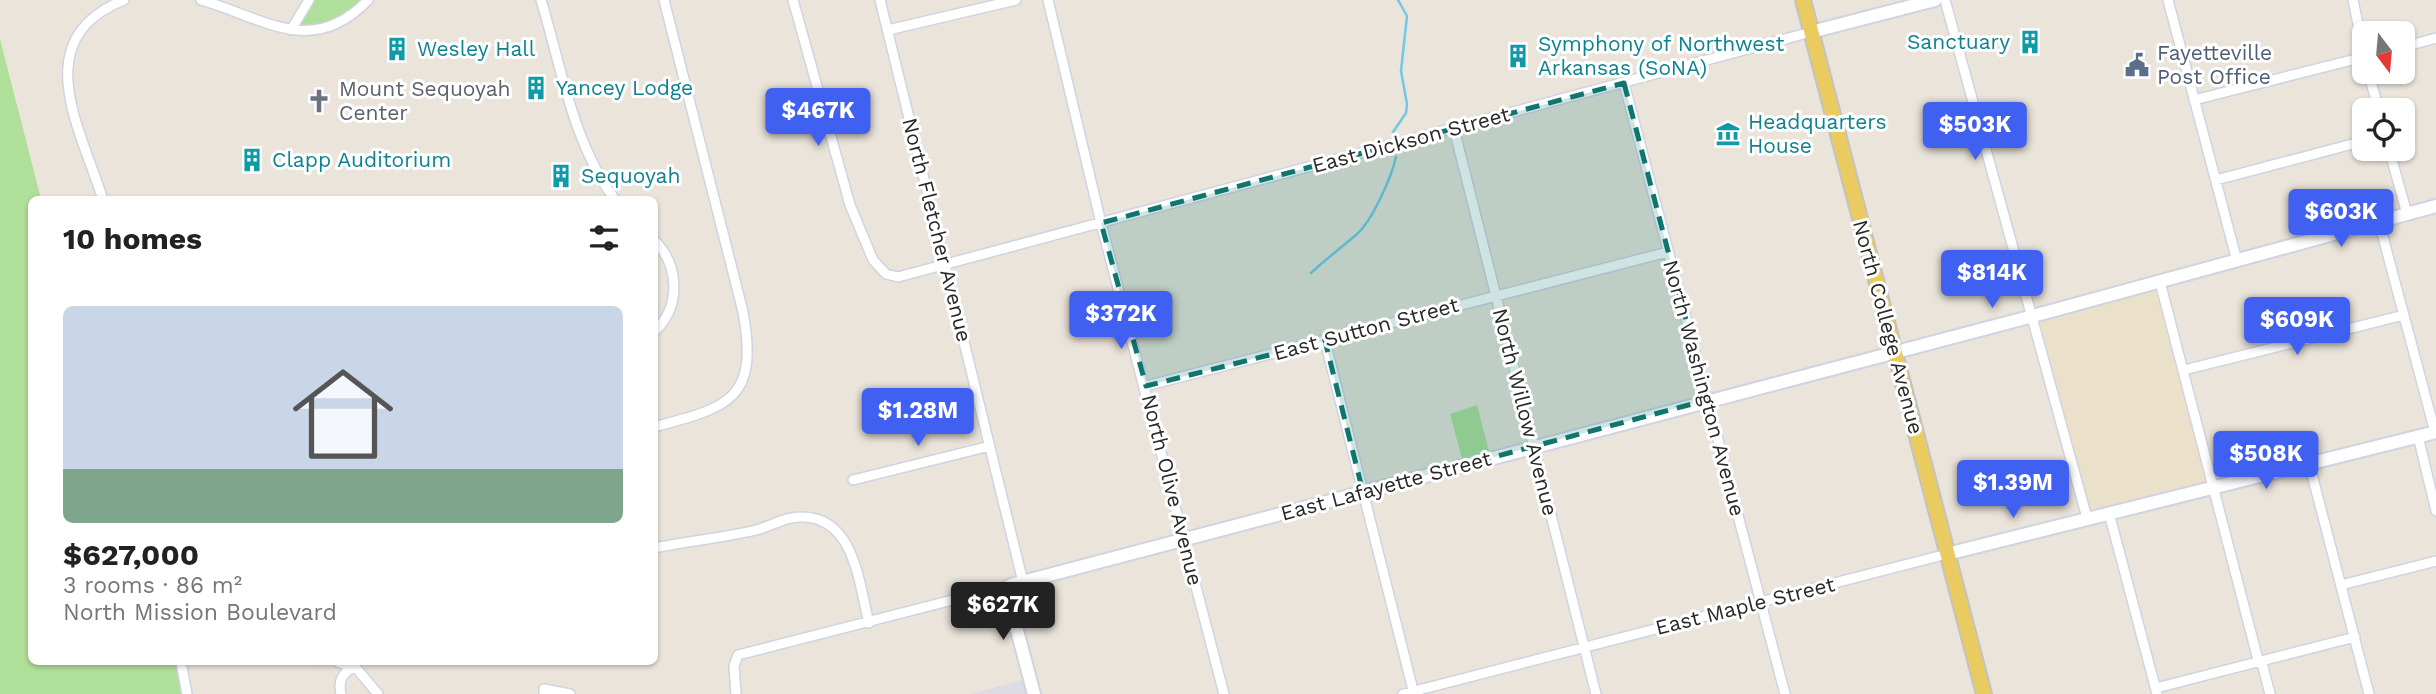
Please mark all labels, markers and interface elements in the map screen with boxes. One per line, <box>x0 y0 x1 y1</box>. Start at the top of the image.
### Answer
north arrow <box>2352 21 2415 84</box>
map controls <box>2352 21 2415 161</box>
building icon: Sanctuary <box>2016 28 2044 56</box>
place label: Sanctuary <box>1907 29 2010 54</box>
place label: Symphony of Northwest Arkansas (SoNA) <box>1538 31 1785 80</box>
building icon: Wesley Hall <box>383 35 411 63</box>
place label: Wesley Hall <box>417 36 536 61</box>
place label: Fayetteville Post Office <box>2157 40 2272 89</box>
building icon: Symphony of Northwest Arkansas (SoNA) <box>1504 42 1532 70</box>
public building icon: Fayetteville Post Office <box>2123 51 2151 79</box>
building icon: Yancey Lodge <box>522 74 550 102</box>
place label: Yancey Lodge <box>556 75 693 100</box>
place label: Mount Sequoyah Center <box>339 76 511 125</box>
church icon: Mount Sequoyah Center <box>305 87 333 115</box>
pin: $467K <box>769 88 867 148</box>
text: $467K <box>781 97 855 124</box>
button: locate <box>2352 98 2415 161</box>
street label: East Dickson Street <box>1309 101 1513 178</box>
pin: $503K <box>1926 102 2024 162</box>
place label: Headquarters House <box>1748 109 1886 158</box>
text: $503K <box>1939 111 2011 138</box>
street label: North Fletcher Avenue <box>898 115 977 345</box>
museum icon: Headquarters House <box>1714 120 1742 148</box>
building icon: Clapp Auditorium <box>238 146 266 174</box>
place label: Clapp Auditorium <box>272 147 451 172</box>
building icon: Sequoyah <box>547 162 575 190</box>
place label: Sequoyah <box>581 163 680 188</box>
pin: $603K <box>2292 190 2390 249</box>
text: $603K <box>2304 198 2378 225</box>
street label: North College Avenue <box>1848 217 1929 437</box>
icon: filters <box>585 219 623 257</box>
text: 10 homes <box>63 221 202 256</box>
pin: $814K <box>1943 250 2041 310</box>
street label: North Washington Avenue <box>1658 257 1751 519</box>
text: $814K <box>1957 259 2027 286</box>
pin: $372K <box>1072 292 1170 351</box>
street label: East Sutton Street <box>1270 292 1461 365</box>
pin: $609K <box>2248 298 2346 357</box>
text: $372K <box>1085 300 1157 327</box>
street label: North Willow Avenue <box>1488 306 1563 518</box>
text: $609K <box>2260 306 2334 333</box>
icon: home <box>280 351 406 477</box>
pin: $1.28M <box>861 388 975 448</box>
street label: North Olive Avenue <box>1137 392 1208 588</box>
text: $1.28M <box>878 397 958 424</box>
pin: $508K <box>2217 432 2315 491</box>
text: $508K <box>2229 440 2303 467</box>
street label: East Lafayette Street <box>1278 445 1494 526</box>
pin: $1.39M <box>1956 461 2070 520</box>
text: $1.39M <box>1973 469 2053 496</box>
text: $627,000 <box>63 537 199 572</box>
street label: East Maple Street <box>1653 571 1837 640</box>
text: 3 rooms · 86 m² <box>63 572 242 599</box>
pin: $627K <box>954 582 1052 642</box>
text: $627K <box>967 591 1039 618</box>
text: North Mission Boulevard <box>63 599 337 626</box>

